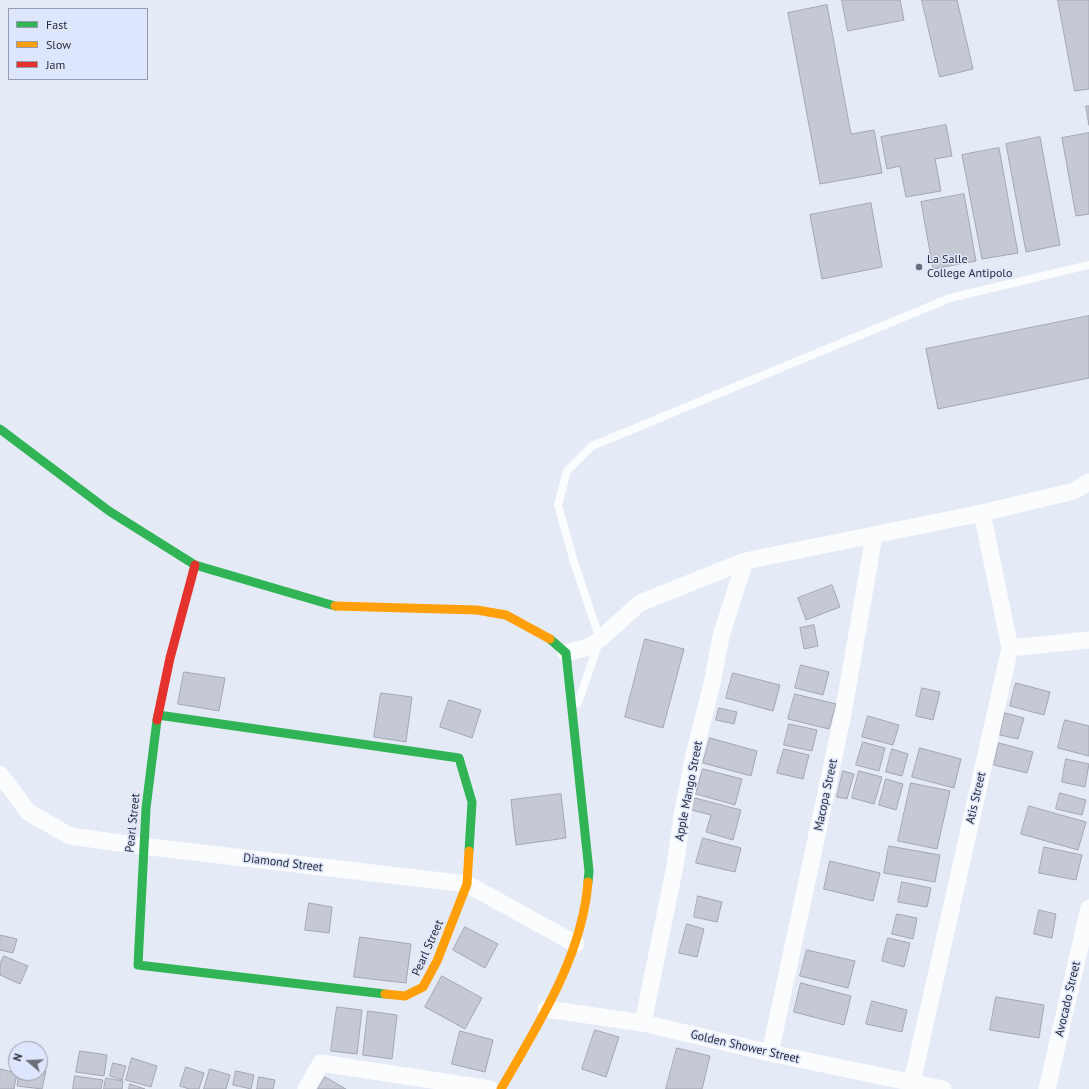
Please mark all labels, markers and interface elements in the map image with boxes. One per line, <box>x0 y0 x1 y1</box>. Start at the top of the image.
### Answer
legend <box>8 8 148 80</box>
text: Fast <box>46 17 67 32</box>
text: Slow <box>46 37 71 52</box>
text: Jam <box>46 57 65 72</box>
place label: La Salle College Antipolo <box>927 253 1012 281</box>
marker: La Salle College Antipolo <box>914 262 924 272</box>
street label: Apple Mango Street <box>672 740 706 842</box>
street label: Macopa Street <box>811 758 841 832</box>
street label: Atis Street <box>963 771 989 825</box>
street label: Pearl Street <box>123 793 143 853</box>
street label: Diamond Street <box>242 851 324 875</box>
street label: Pearl Street <box>409 918 447 978</box>
street label: Avocado Street <box>1052 960 1084 1038</box>
street label: Golden Shower Street <box>689 1027 801 1067</box>
north arrow <box>8 1041 48 1081</box>
text: N <box>10 1052 25 1063</box>

